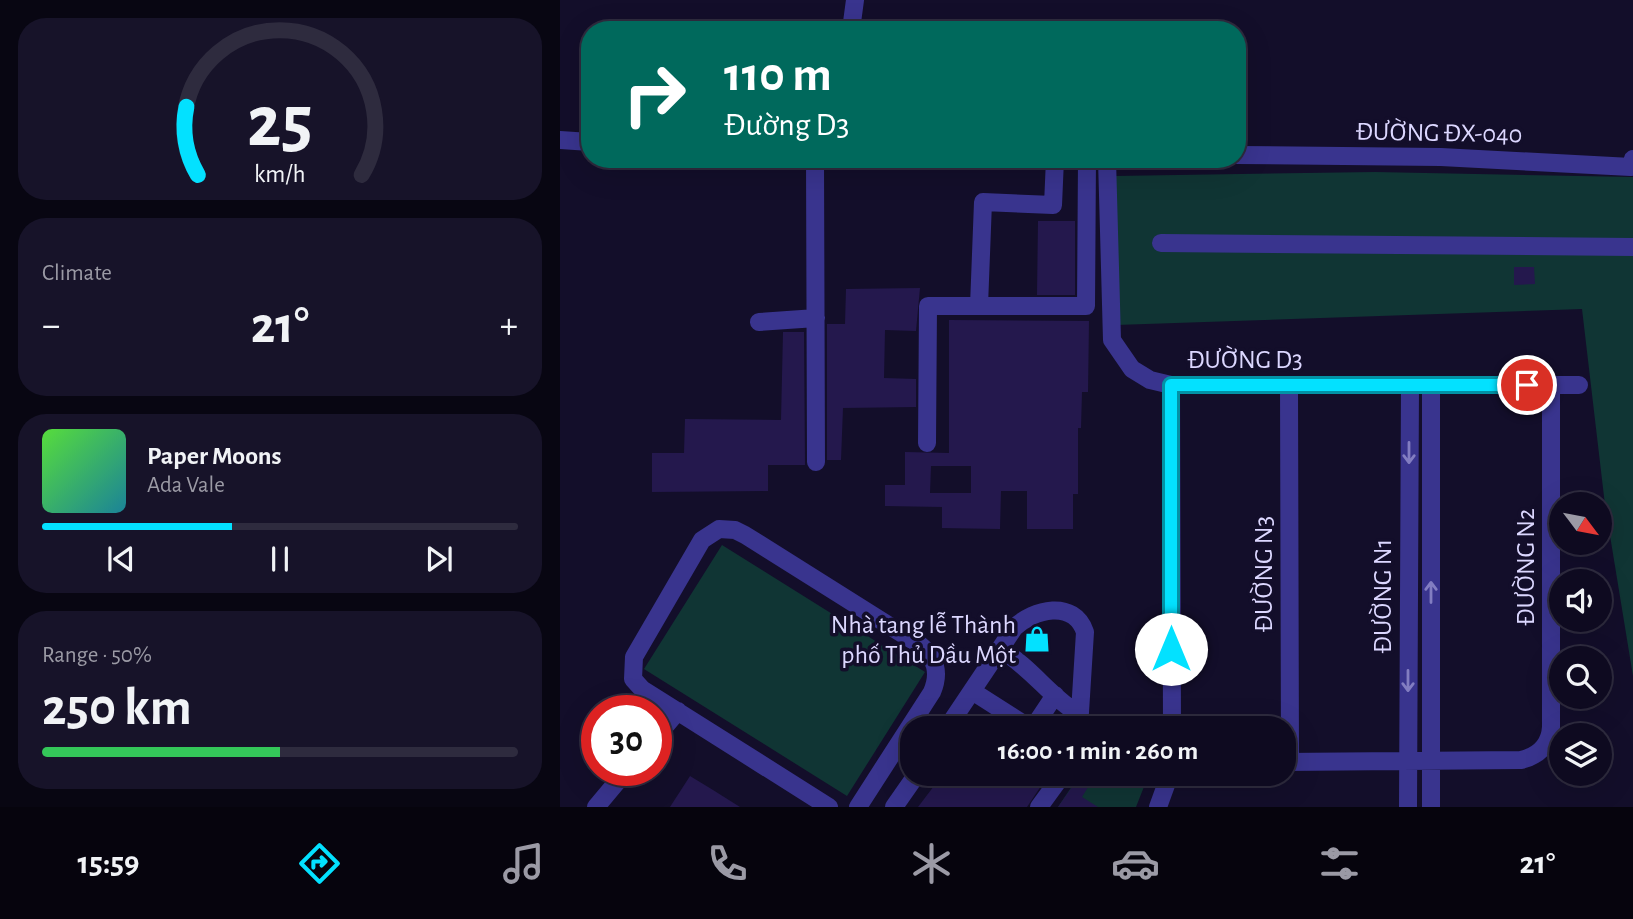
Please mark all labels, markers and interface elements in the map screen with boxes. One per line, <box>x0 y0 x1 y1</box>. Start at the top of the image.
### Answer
icon: right <box>609 49 700 140</box>
text: 110 m <box>724 51 832 100</box>
text: 25 <box>247 87 313 160</box>
text: Đường D3 <box>724 109 849 141</box>
street label: ĐƯỜNG ĐX-040 <box>1355 117 1523 147</box>
text: km/h <box>254 162 306 187</box>
text: Climate <box>42 262 112 285</box>
text: 21° <box>251 300 309 352</box>
text: − <box>42 307 60 345</box>
text: + <box>500 307 518 345</box>
street label: ĐƯỜNG D3 <box>1187 345 1303 373</box>
pin <box>1497 355 1557 415</box>
icon: arrive <box>1508 366 1546 404</box>
one-way arrow <box>1402 441 1416 464</box>
text: Paper Moons <box>147 443 282 469</box>
text: Ada Vale <box>147 474 225 497</box>
north arrow <box>1549 492 1612 555</box>
map controls <box>1549 492 1612 786</box>
street label: ĐƯỜNG N2 <box>1511 508 1539 626</box>
street label: ĐƯỜNG N3 <box>1249 516 1277 632</box>
street label: ĐƯỜNG N1 <box>1368 539 1396 653</box>
icon: previous <box>102 540 140 578</box>
icon: pause <box>261 540 299 578</box>
icon: next <box>420 540 458 578</box>
button: sound <box>1549 569 1612 632</box>
one-way arrow <box>1424 581 1438 604</box>
place label: Nhà tang lễ Thành phố Thủ Dầu Một <box>831 611 1016 668</box>
position arrow <box>1134 612 1208 686</box>
shop icon: Nhà tang lễ Thành phố Thủ Dầu Một <box>1022 624 1052 654</box>
text: Range · 50% <box>42 644 152 667</box>
button: search <box>1549 646 1612 709</box>
one-way arrow <box>1401 669 1415 692</box>
text: 250 km <box>42 682 192 734</box>
speed limit sign: 30 <box>581 695 672 786</box>
button: layers <box>1549 723 1612 786</box>
text: 16:00 · 1 min · 260 m <box>998 738 1198 764</box>
icon: directions <box>295 839 344 888</box>
icon: music <box>499 839 548 888</box>
icon: phone <box>703 839 752 888</box>
icon: climate <box>907 839 956 888</box>
icon: car <box>1111 839 1160 888</box>
icon: filters <box>1315 839 1364 888</box>
text: 15:59 <box>78 847 140 879</box>
text: 21° <box>1519 847 1555 879</box>

